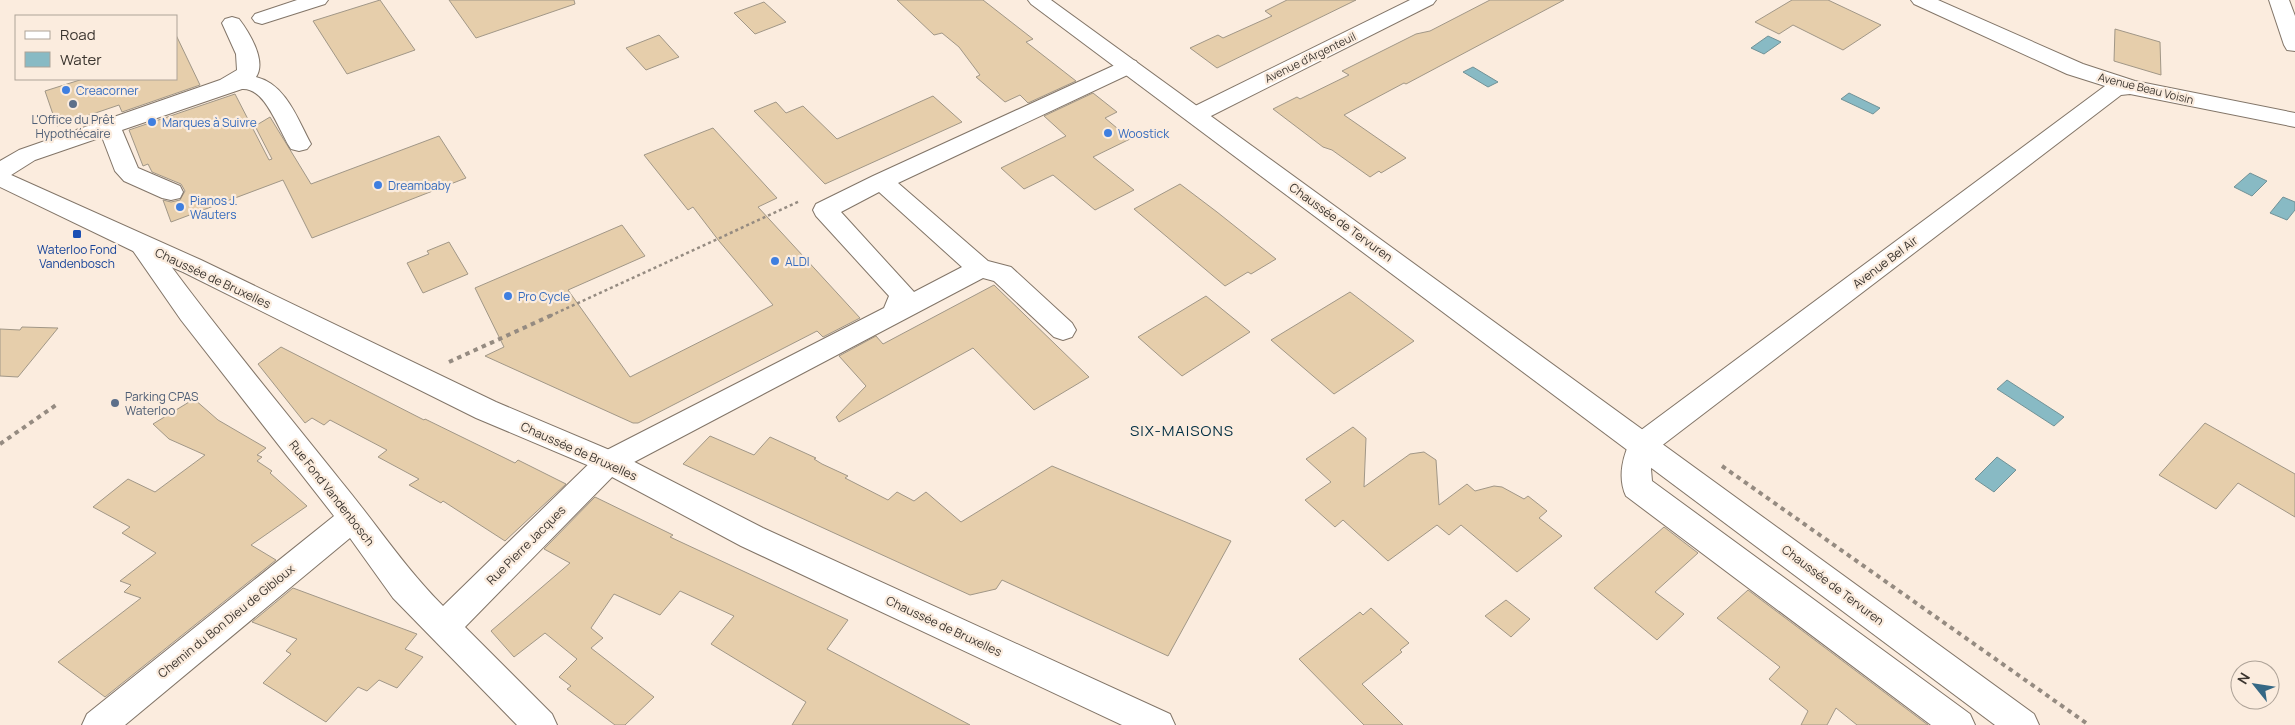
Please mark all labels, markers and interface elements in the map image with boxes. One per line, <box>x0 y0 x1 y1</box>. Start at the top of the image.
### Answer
legend <box>15 15 178 80</box>
text: Road <box>60 24 96 45</box>
street label: Avenue d'Argenteuil <box>1262 28 1358 86</box>
text: Water <box>60 49 102 70</box>
street label: Avenue Beau Voisin <box>2097 69 2195 107</box>
place label: Creacorner <box>76 82 139 99</box>
marker: Creacorner <box>60 84 72 96</box>
marker: L'Office du Prêt Hypothécaire <box>67 98 79 110</box>
place label: L'Office du Prêt Hypothécaire <box>32 111 115 142</box>
place label: Marques à Suivre <box>162 114 257 131</box>
marker: Marques à Suivre <box>146 116 158 128</box>
place label: Woostick <box>1118 125 1170 142</box>
marker: Woostick <box>1102 127 1114 139</box>
place label: Dreambaby <box>388 177 452 194</box>
marker: Dreambaby <box>372 179 384 191</box>
street label: Chaussée de Tervuren <box>1286 179 1396 265</box>
place label: Pianos J. Wauters <box>190 192 238 223</box>
marker: Pianos J. Wauters <box>174 201 186 213</box>
marker: Waterloo Fond Vandenbosch <box>71 228 83 240</box>
street label: Avenue Bel Air <box>1849 231 1922 292</box>
place label: Waterloo Fond Vandenbosch <box>37 241 117 272</box>
street label: Chaussée de Bruxelles <box>152 244 274 312</box>
place label: ALDI <box>785 253 810 270</box>
marker: ALDI <box>769 255 781 267</box>
place label: Pro Cycle <box>518 288 570 305</box>
marker: Pro Cycle <box>502 290 514 302</box>
place label: Parking CPAS Waterloo <box>125 388 198 419</box>
marker: Parking CPAS Waterloo <box>109 397 121 409</box>
street label: Chaussée de Bruxelles <box>518 418 640 484</box>
district label: SIX-MAISONS <box>1130 420 1234 441</box>
street label: Rue Fond Vandenbosch <box>285 437 379 549</box>
street label: Rue Pierre Jacques <box>483 502 569 588</box>
street label: Chaussée de Tervuren <box>1778 541 1888 629</box>
street label: Chemin du Bon Dieu de Gibloux <box>154 560 298 682</box>
street label: Chaussée de Bruxelles <box>883 592 1005 660</box>
north arrow <box>2230 660 2280 710</box>
text: N <box>2233 669 2254 687</box>

